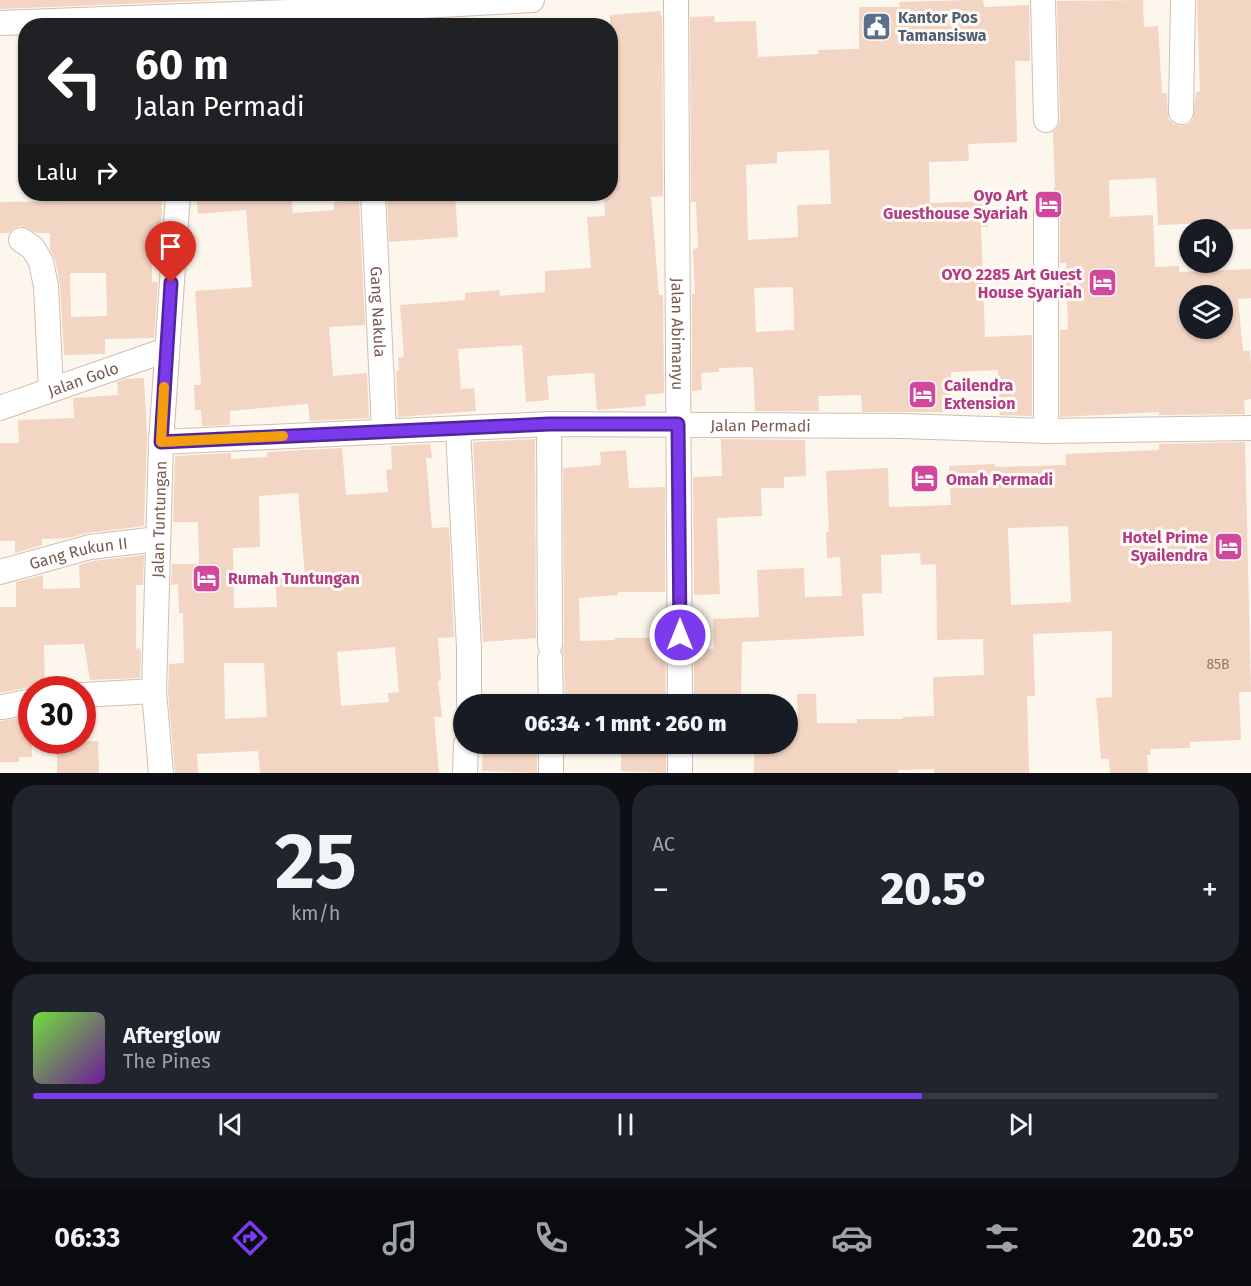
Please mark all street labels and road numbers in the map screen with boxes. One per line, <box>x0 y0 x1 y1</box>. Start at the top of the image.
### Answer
street label: Gang Nakula <box>366 266 390 358</box>
street label: Jalan Abimanyu <box>668 278 687 390</box>
street label: Jalan Golo <box>45 358 121 401</box>
street label: Jalan Permadi <box>710 416 811 435</box>
street label: Jalan Tuntungan <box>148 460 170 578</box>
street label: Gang Rukun II <box>27 534 129 573</box>

